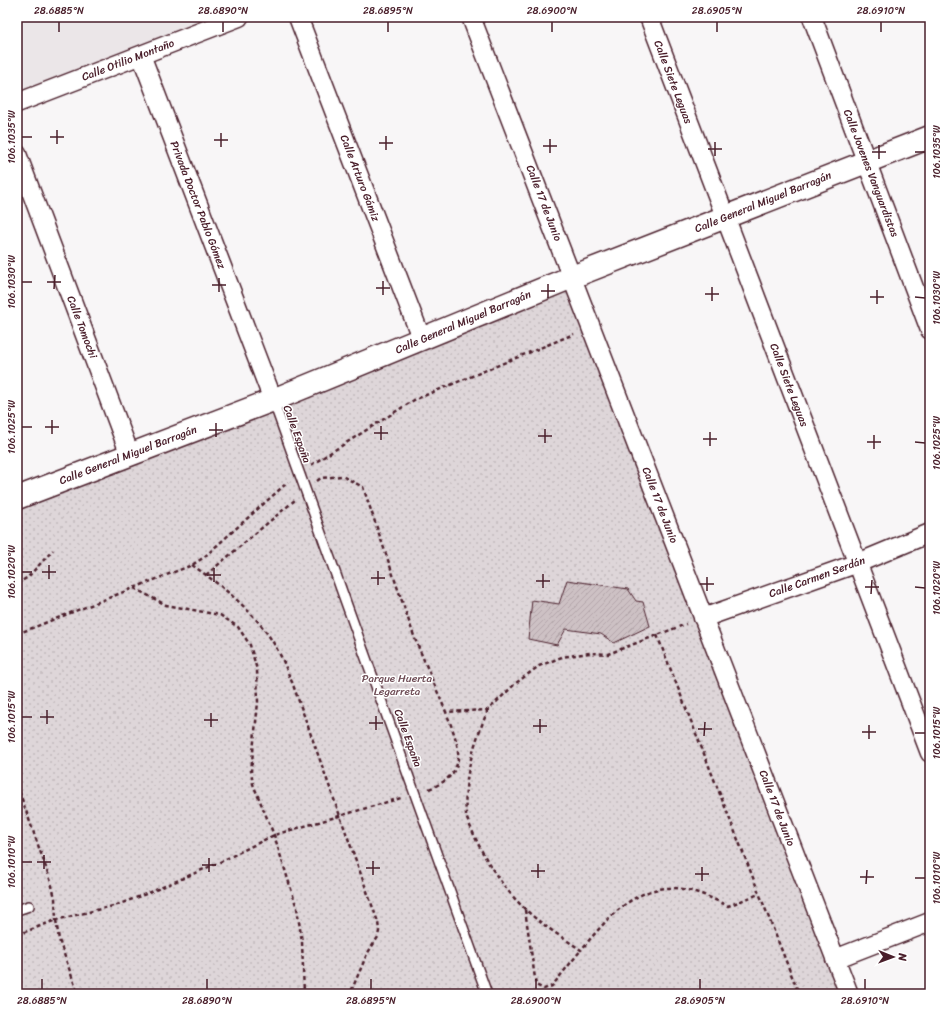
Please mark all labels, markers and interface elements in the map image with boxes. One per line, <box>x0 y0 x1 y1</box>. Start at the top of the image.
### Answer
text: 28.6885°N <box>34 2 84 20</box>
text: 28.6890°N <box>198 2 248 20</box>
text: 28.6895°N <box>363 2 413 20</box>
text: 28.6900°N <box>527 2 577 20</box>
text: 28.6905°N <box>692 2 742 20</box>
text: 28.6910°N <box>857 2 905 20</box>
street label: Calle Otilio Montaño <box>79 33 178 86</box>
street label: Calle Siete Leguas <box>648 37 698 127</box>
street label: Calle Jovenes Vanguardistas <box>838 106 904 240</box>
text: 106.1035°W <box>3 110 21 164</box>
text: 106.1035°W <box>928 125 946 179</box>
street label: Calle Arturo Gámiz <box>335 132 386 225</box>
street label: Privada Doctor Pablo Gómez <box>165 138 232 273</box>
street label: Calle 17 de Junio <box>521 162 567 244</box>
street label: Calle General Miguel Barragán <box>692 166 834 238</box>
text: 106.1030°W <box>3 255 21 309</box>
text: 106.1030°W <box>928 271 946 325</box>
street label: Calle General Miguel Barragán <box>392 285 534 359</box>
street label: Calle Tomochi <box>61 293 103 362</box>
street label: Calle Siete Leguas <box>764 340 814 430</box>
text: 106.1025°W <box>3 400 21 454</box>
street label: Calle España <box>278 402 316 466</box>
text: 106.1025°W <box>928 416 946 470</box>
street label: Calle General Miguel Barragán <box>56 420 200 490</box>
street label: Calle 17 de Junio <box>637 464 683 546</box>
text: 106.1020°W <box>3 545 21 599</box>
street label: Calle Carmen Serdán <box>766 551 868 603</box>
text: 106.1020°W <box>928 561 946 615</box>
park label: Parque Huerta Legarreta <box>362 669 433 701</box>
text: 106.1015°W <box>3 691 21 743</box>
street label: Calle España <box>389 706 427 770</box>
text: 106.1015°W <box>928 707 946 759</box>
street label: Calle 17 de Junio <box>754 767 800 849</box>
text: 106.1010°W <box>3 835 21 888</box>
text: 106.1010°W <box>928 851 946 904</box>
north arrow <box>873 937 913 977</box>
text: N <box>893 952 912 962</box>
text: 28.6885°N <box>17 992 67 1010</box>
text: 28.6890°N <box>182 992 232 1010</box>
text: 28.6895°N <box>346 992 396 1010</box>
text: 28.6900°N <box>511 992 561 1010</box>
text: 28.6905°N <box>675 992 725 1010</box>
text: 28.6910°N <box>841 992 889 1010</box>

